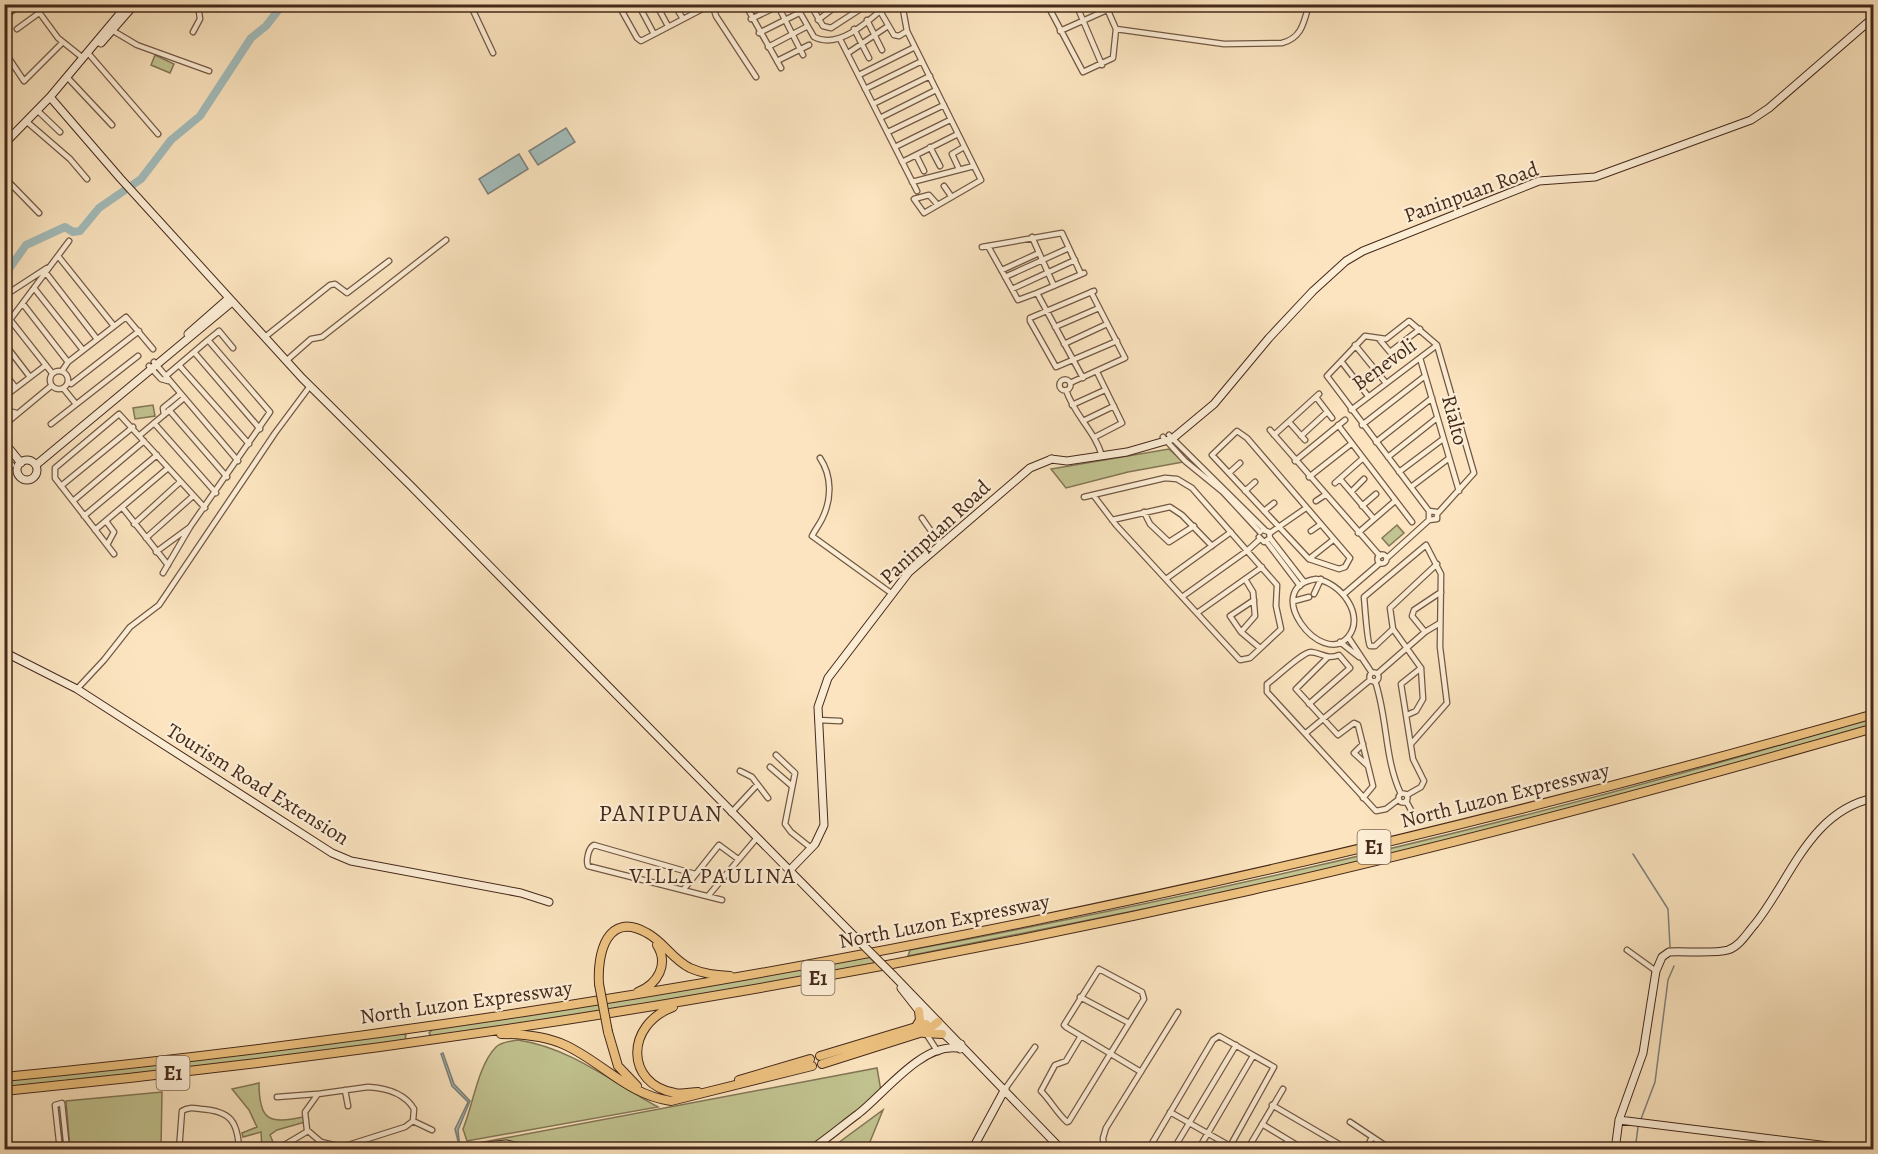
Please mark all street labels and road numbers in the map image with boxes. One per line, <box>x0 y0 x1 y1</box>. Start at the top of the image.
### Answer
street label: Paninpuan Road <box>1400 154 1543 229</box>
street label: Benevoli <box>1346 331 1422 397</box>
street label: Rialto <box>1435 392 1475 448</box>
street label: Paninpuan Road <box>874 473 997 590</box>
street label: Tourism Road Extension <box>161 716 355 852</box>
street label: North Luzon Expressway <box>1398 755 1613 834</box>
road number: E1 <box>1358 830 1390 864</box>
street label: North Luzon Expressway <box>836 887 1052 955</box>
road number: E1 <box>802 961 834 995</box>
street label: North Luzon Expressway <box>358 973 575 1031</box>
road number: E1 <box>156 1056 190 1090</box>

